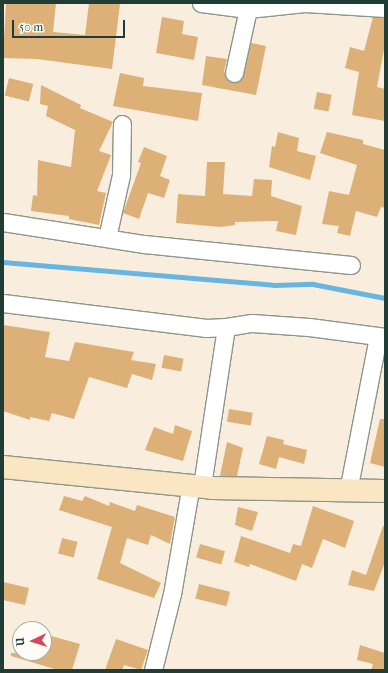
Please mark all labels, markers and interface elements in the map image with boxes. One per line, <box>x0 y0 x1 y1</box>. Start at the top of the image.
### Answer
scale bar <box>14 12 127 38</box>
text: 50 m <box>19 20 43 34</box>
north arrow <box>12 621 52 661</box>
text: U <box>14 637 27 647</box>

